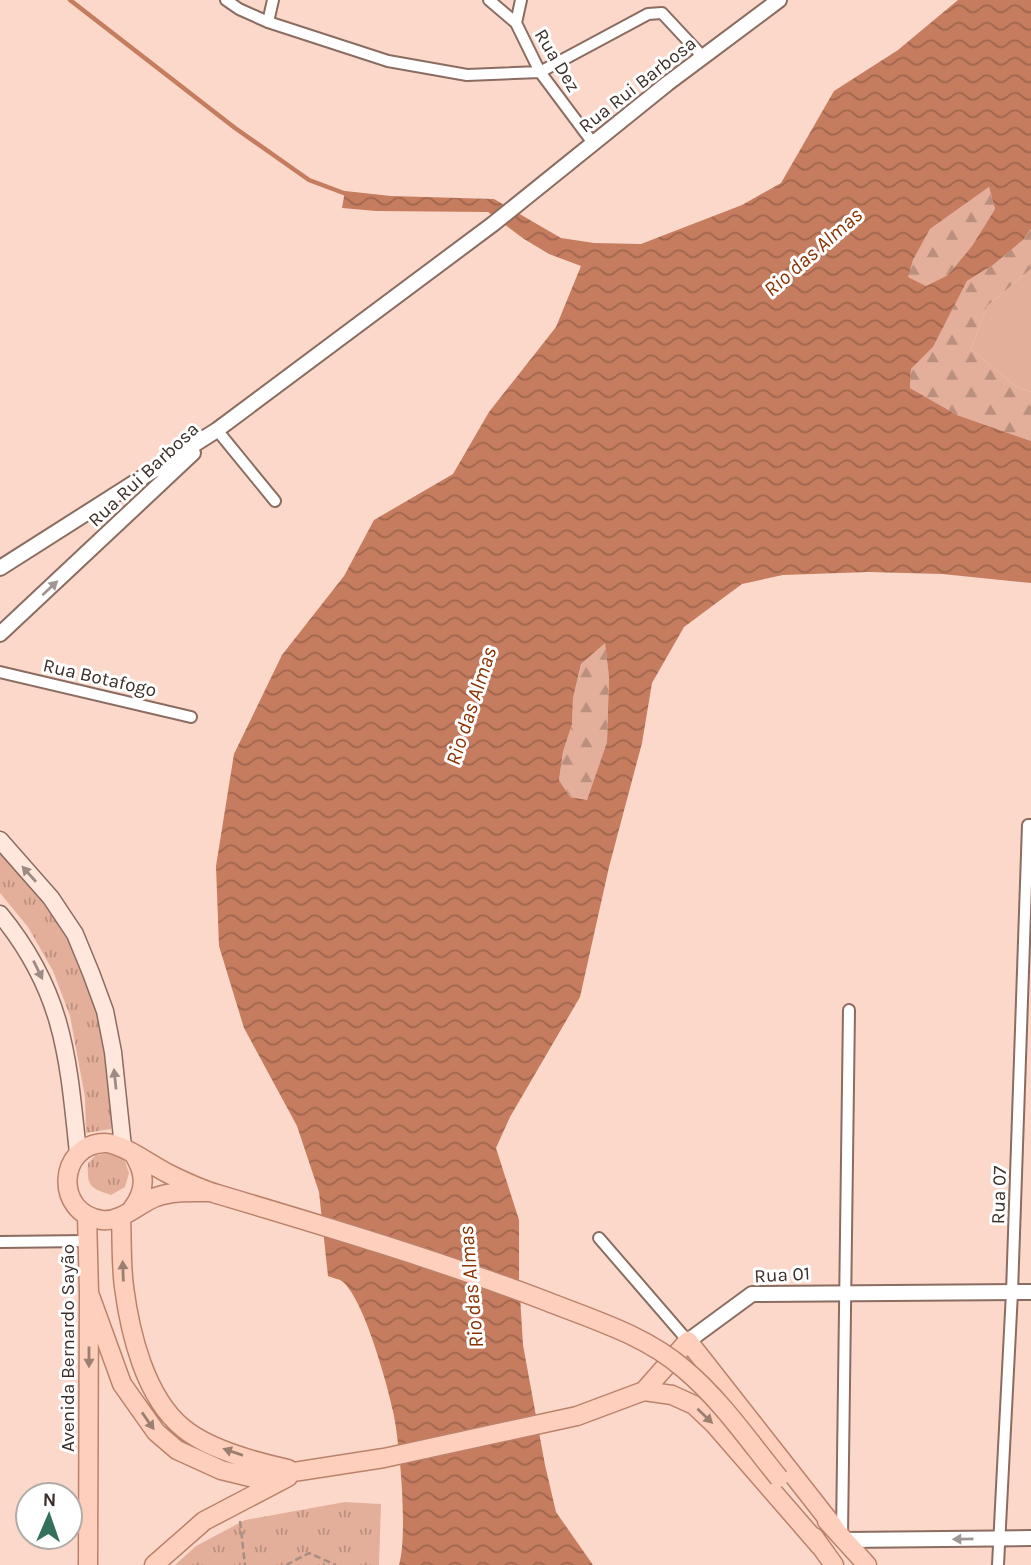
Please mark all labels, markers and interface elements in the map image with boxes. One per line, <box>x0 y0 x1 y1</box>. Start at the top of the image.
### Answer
street label: Rua Dez <box>530 25 584 96</box>
street label: Rua Rui Barbosa <box>575 32 701 137</box>
water label: Rio das Almas <box>759 203 867 301</box>
street label: Rua Rui Barbosa <box>84 418 203 531</box>
one-way arrow <box>41 580 58 596</box>
water label: Rio das Almas <box>441 644 501 768</box>
street label: Rua Botafogo <box>41 654 159 702</box>
one-way arrow <box>22 865 37 882</box>
one-way arrow <box>32 960 43 980</box>
one-way arrow <box>110 1068 121 1090</box>
street label: Rua 07 <box>987 1165 1011 1225</box>
water label: Rio das Almas <box>454 1225 488 1349</box>
street label: Avenida Bernardo Sayão <box>57 1244 79 1452</box>
one-way arrow <box>117 1260 129 1282</box>
street label: Rua 01 <box>754 1263 810 1287</box>
one-way arrow <box>83 1347 95 1369</box>
one-way arrow <box>697 1408 714 1425</box>
one-way arrow <box>141 1412 155 1430</box>
one-way arrow <box>222 1446 243 1457</box>
north arrow <box>14 1481 84 1551</box>
text: N <box>42 1489 57 1511</box>
one-way arrow <box>952 1533 974 1545</box>

